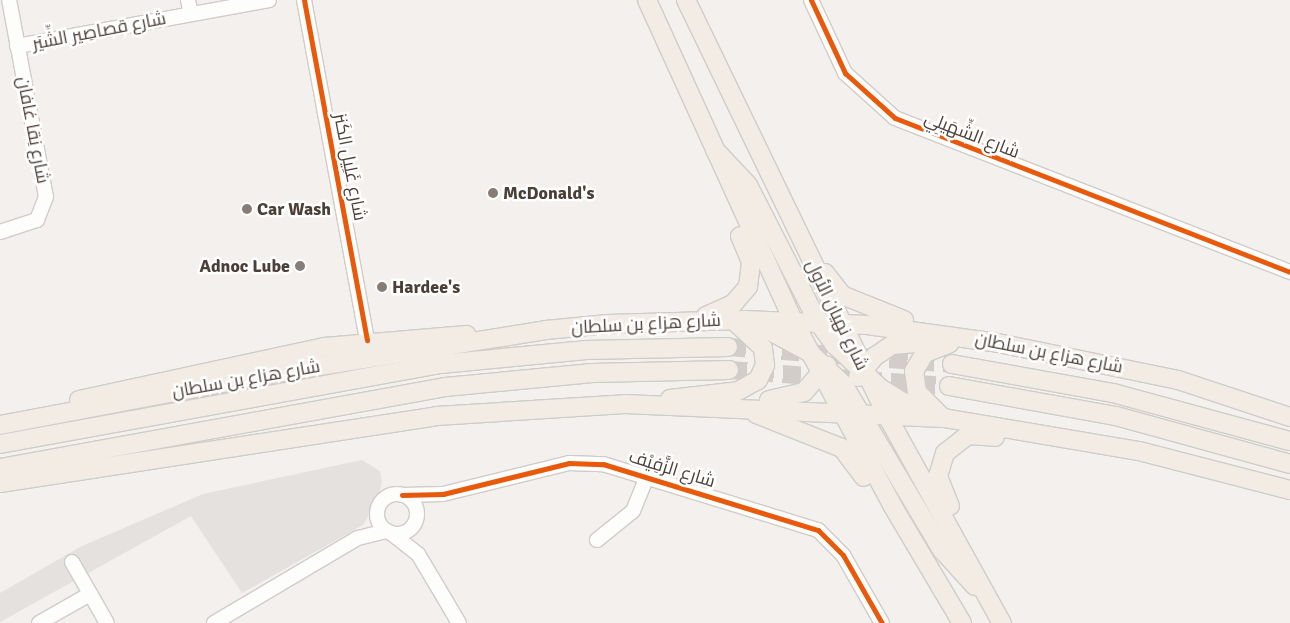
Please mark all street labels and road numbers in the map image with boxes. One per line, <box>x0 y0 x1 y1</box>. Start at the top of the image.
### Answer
street label: شارع قصاصِير الشِّيَر <box>30 7 168 55</box>
street label: شارع نِقا غافان <box>12 75 54 185</box>
street label: شارع الشِّهَيلِي <box>921 107 1023 163</box>
street label: شارع غَلِيل الكَنز <box>329 111 371 223</box>
street label: شارع نهيان الأول <box>801 256 873 374</box>
street label: شارع هزاع بن سلطان <box>571 309 721 339</box>
street label: شارع هزاع بن سلطان <box>973 328 1125 378</box>
street label: شارع هزاع بن سلطان <box>170 355 322 403</box>
street label: شارع الزَّفِيْف <box>626 446 718 492</box>

